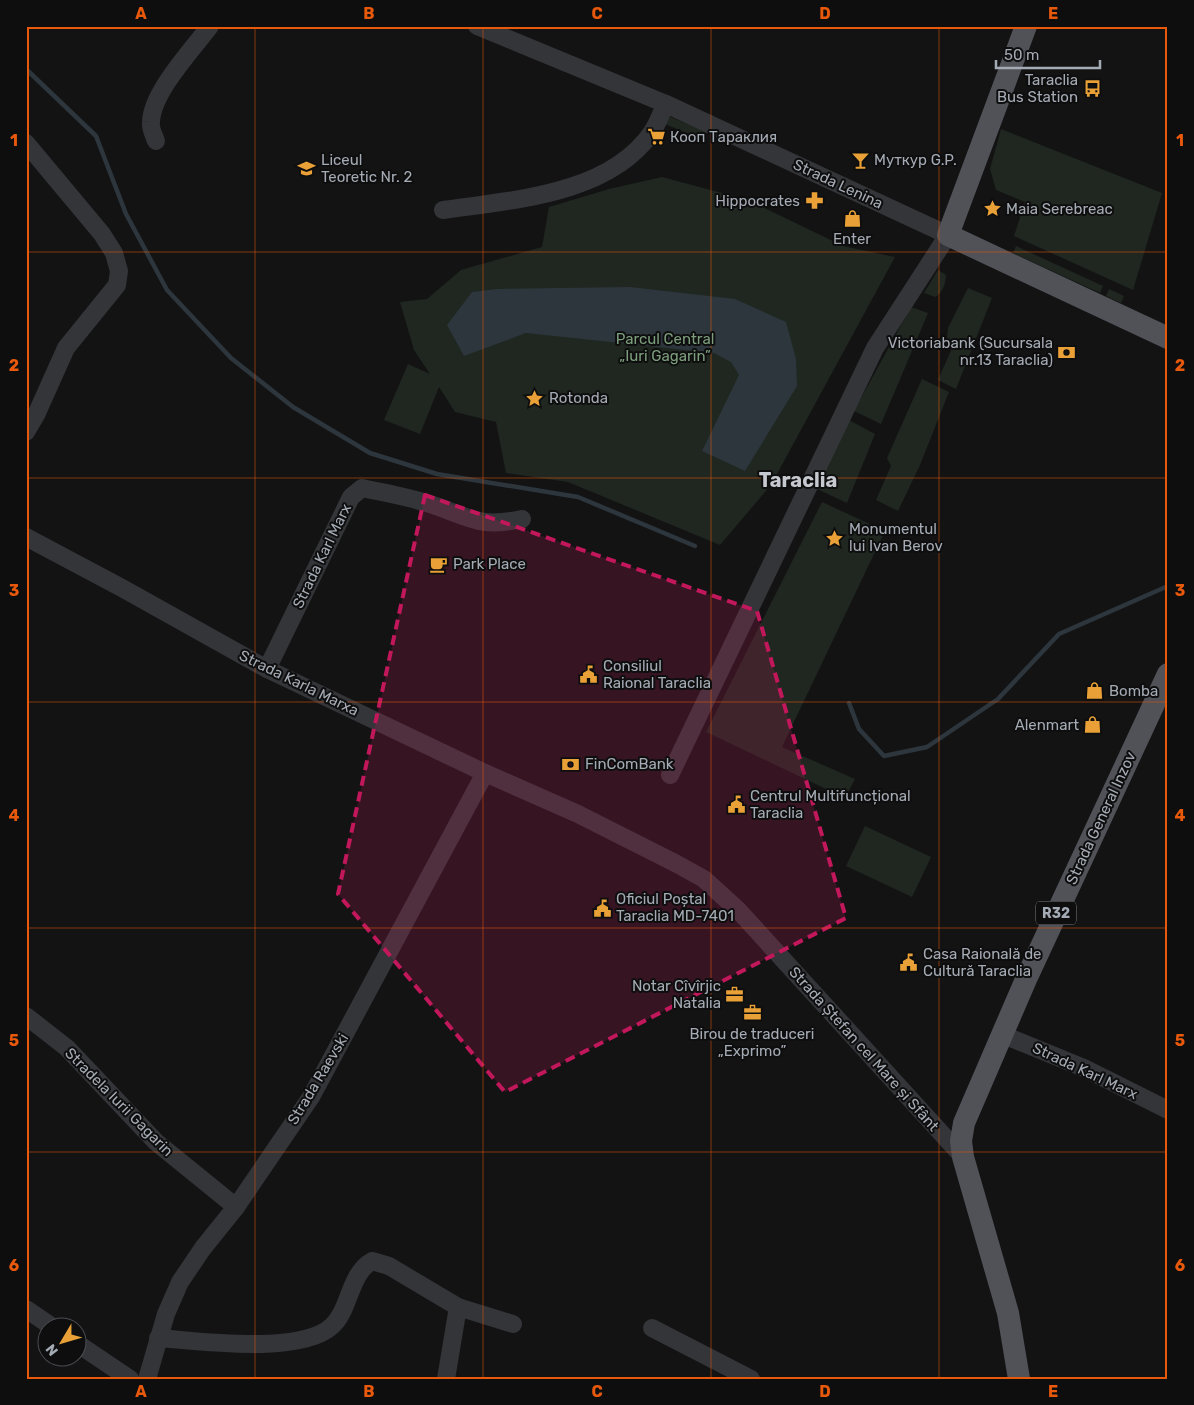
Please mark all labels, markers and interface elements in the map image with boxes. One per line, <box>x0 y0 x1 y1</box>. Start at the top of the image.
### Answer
text: A <box>135 4 147 23</box>
text: B <box>363 4 375 23</box>
text: C <box>591 4 603 23</box>
text: D <box>819 4 831 23</box>
text: E <box>1048 4 1058 23</box>
scale bar <box>996 38 1100 70</box>
text: 50 m <box>1004 46 1039 64</box>
place label: Taraclia Bus Station <box>997 71 1078 106</box>
bus stop icon: Taraclia Bus Station <box>1082 79 1102 99</box>
supermarket icon: Кооп Тараклия <box>646 127 666 147</box>
place label: Кооп Тараклия <box>670 128 777 146</box>
text: 1 <box>10 131 18 150</box>
text: 1 <box>1176 131 1184 150</box>
bar icon: Муткур G.P. <box>850 150 870 170</box>
place label: Liceul Teoretic Nr. 2 <box>321 151 412 186</box>
place label: Муткур G.P. <box>874 151 957 169</box>
street label: Strada Lenina <box>790 155 886 213</box>
school or university icon: Liceul Teoretic Nr. 2 <box>297 159 317 179</box>
pharmacy icon: Hippocrates <box>804 191 824 211</box>
place label: Hippocrates <box>715 192 800 210</box>
place icon: Maia Serebreac <box>982 199 1002 219</box>
place label: Maia Serebreac <box>1006 200 1113 218</box>
shop icon: Enter <box>842 208 862 228</box>
place label: Enter <box>833 230 871 248</box>
park label: Parcul Central „Iuri Gagarin” <box>616 330 714 365</box>
place label: Victoriabank (Sucursala nr.13 Taraclia) <box>888 334 1053 369</box>
bank icon: Victoriabank (Sucursala nr.13 Taraclia) <box>1057 342 1077 362</box>
text: 2 <box>9 356 19 375</box>
text: 2 <box>1175 356 1185 375</box>
place icon: Rotonda <box>525 388 545 408</box>
place label: Rotonda <box>549 389 608 407</box>
district label: Taraclia <box>759 468 837 492</box>
street label: Strada Karl Marx <box>289 501 355 611</box>
place label: Monumentul lui Ivan Berov <box>849 520 943 555</box>
place icon: Monumentul lui Ivan Berov <box>825 528 845 548</box>
cafe icon: Park Place <box>429 554 449 574</box>
place label: Park Place <box>453 555 526 573</box>
text: 3 <box>9 581 19 600</box>
text: 3 <box>1175 581 1185 600</box>
street label: Strada Karla Marxa <box>236 646 362 720</box>
place label: Consiliul Raional Taraclia <box>603 657 711 692</box>
public building icon: Consiliul Raional Taraclia <box>579 665 599 685</box>
shop icon: Bomba <box>1085 681 1105 701</box>
place label: Bomba <box>1109 682 1158 700</box>
shop icon: Alenmart <box>1083 715 1103 735</box>
place label: Alenmart <box>1015 716 1079 734</box>
street label: Strada General Inzov <box>1062 749 1140 887</box>
bank icon: FinComBank <box>561 754 581 774</box>
place label: FinComBank <box>585 755 674 773</box>
place label: Centrul Multifuncțional Taraclia <box>750 787 911 822</box>
public building icon: Centrul Multifuncțional Taraclia <box>726 795 746 815</box>
text: 4 <box>9 806 20 825</box>
text: 4 <box>1175 806 1186 825</box>
place label: Oficiul Poștal Taraclia MD-7401 <box>616 890 734 925</box>
public building icon: Oficiul Poștal Taraclia MD-7401 <box>592 898 612 918</box>
road number: R32 <box>1036 901 1076 924</box>
place label: Casa Raională de Cultură Taraclia <box>923 945 1042 980</box>
public building icon: Casa Raională de Cultură Taraclia <box>899 953 919 973</box>
street label: Strada Ștefan cel Mare și Sfânt <box>785 963 943 1135</box>
place label: Notar Cîvîrjic Natalia <box>632 977 721 1012</box>
office icon: Notar Cîvîrjic Natalia <box>725 985 745 1005</box>
office icon: Birou de traduceri „Exprimo” <box>742 1003 762 1023</box>
place label: Birou de traduceri „Exprimo” <box>690 1025 814 1060</box>
street label: Strada Raevski <box>284 1030 352 1128</box>
text: 5 <box>9 1031 19 1050</box>
text: 5 <box>1175 1031 1185 1050</box>
street label: Strada Karl Marx <box>1029 1039 1141 1103</box>
street label: Stradela Iurii Gagarin <box>61 1044 177 1160</box>
text: 6 <box>9 1256 19 1275</box>
text: 6 <box>1175 1256 1185 1275</box>
north arrow <box>38 1318 88 1368</box>
text: N <box>42 1340 62 1359</box>
text: A <box>135 1382 147 1401</box>
text: B <box>363 1382 375 1401</box>
text: C <box>591 1382 603 1401</box>
text: D <box>819 1382 831 1401</box>
text: E <box>1048 1382 1058 1401</box>

